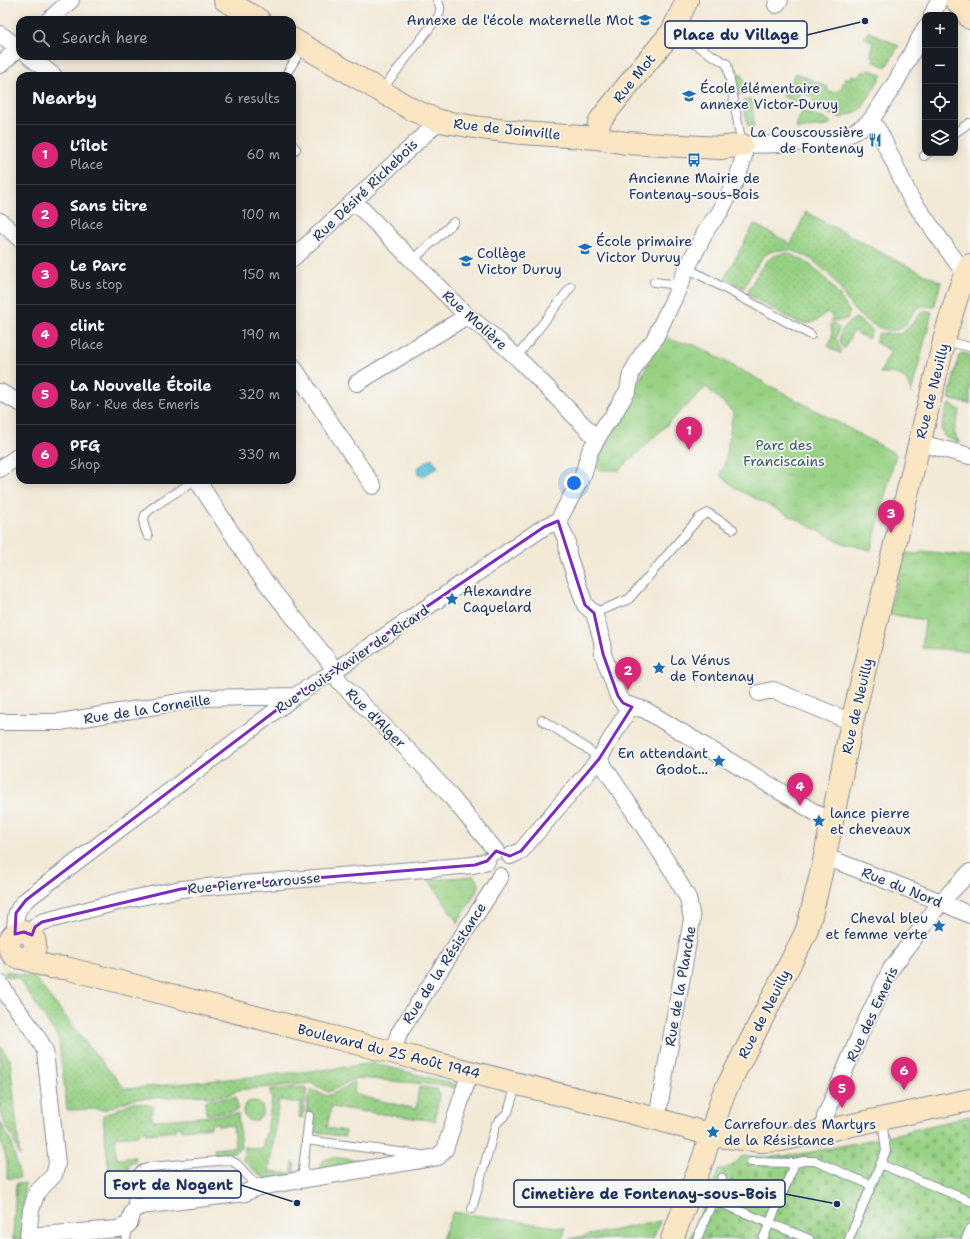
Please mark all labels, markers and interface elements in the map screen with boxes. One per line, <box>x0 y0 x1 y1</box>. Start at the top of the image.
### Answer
place label: Annexe de l'école maternelle Mot <box>407 11 634 29</box>
school or university icon: Annexe de l'école maternelle Mot <box>637 12 653 28</box>
map controls <box>922 12 958 156</box>
button: + <box>922 12 958 48</box>
search box <box>16 16 296 60</box>
callout: Place du Village <box>665 21 807 48</box>
text: Place du Village <box>673 25 799 45</box>
icon: search <box>30 27 52 49</box>
text: Search here <box>62 28 148 48</box>
button: − <box>922 48 958 84</box>
street label: Rue Mot <box>609 50 659 106</box>
place label: École élémentaire annexe Victor-Duruy <box>700 79 838 113</box>
button: locate <box>922 84 958 120</box>
text: Nearby <box>32 87 97 109</box>
school or university icon: École élémentaire annexe Victor-Duruy <box>681 88 697 104</box>
text: 6 results <box>224 90 280 107</box>
street label: Rue de Joinville <box>452 114 562 144</box>
button: layers <box>922 120 958 156</box>
place label: La Couscoussière de Fontenay <box>750 123 864 157</box>
restaurant icon: La Couscoussière de Fontenay <box>867 132 883 148</box>
street label: Rue Désiré Richebois <box>309 135 421 245</box>
text: L'îlot <box>70 136 108 156</box>
text: 1 <box>42 146 48 163</box>
text: 60 m <box>247 146 280 163</box>
bus stop icon: Ancienne Mairie de Fontenay-sous-Bois <box>686 152 702 168</box>
text: Place <box>70 156 103 173</box>
place label: Ancienne Mairie de Fontenay-sous-Bois <box>628 169 760 203</box>
text: Sans titre <box>70 196 148 216</box>
text: 2 <box>40 206 50 223</box>
text: 100 m <box>241 206 280 223</box>
text: Place <box>70 216 103 233</box>
place label: École primaire Victor Duruy <box>596 232 692 266</box>
school or university icon: École primaire Victor Duruy <box>577 241 593 257</box>
place label: Collège Victor Duruy <box>477 244 562 278</box>
school or university icon: Collège Victor Duruy <box>458 253 474 269</box>
text: Le Parc <box>70 256 126 276</box>
text: 3 <box>40 266 50 283</box>
text: 150 m <box>242 266 280 283</box>
text: Bus stop <box>70 276 122 293</box>
street label: Rue Molière <box>439 286 511 354</box>
text: clint <box>70 316 104 336</box>
text: 4 <box>40 326 50 343</box>
text: 190 m <box>241 326 280 343</box>
text: Place <box>70 336 103 353</box>
street label: Rue de Neuilly <box>911 341 953 441</box>
text: La Nouvelle Étoile <box>70 376 212 396</box>
text: 5 <box>41 386 49 403</box>
text: 320 m <box>238 386 280 403</box>
text: Bar · Rue des Emeris <box>70 396 200 413</box>
pin: 1 <box>676 417 702 450</box>
text: PFG <box>70 436 100 456</box>
park label: Parc des Franciscains <box>743 436 825 470</box>
text: 6 <box>40 446 50 463</box>
text: 330 m <box>238 446 280 463</box>
text: Shop <box>70 456 100 473</box>
your location <box>564 473 584 493</box>
pin: 3 <box>878 500 904 533</box>
place label: Alexandre Caquelard <box>463 582 532 616</box>
place icon: Alexandre Caquelard <box>444 591 460 607</box>
street label: Rue Louis-Xavier de Ricard <box>272 601 432 717</box>
place label: La Vénus de Fontenay <box>670 651 754 685</box>
street label: Rue de Neuilly <box>837 656 877 756</box>
pin: 2 <box>615 657 641 690</box>
place icon: La Vénus de Fontenay <box>651 660 667 676</box>
street label: Rue d'Alger <box>342 684 410 752</box>
street label: Rue de la Corneille <box>82 690 212 728</box>
place label: En attendant Godot... <box>618 744 708 778</box>
place icon: En attendant Godot... <box>711 753 727 769</box>
pin: 4 <box>787 773 813 806</box>
place label: lance pierre et cheveaux <box>830 804 911 838</box>
place icon: lance pierre et cheveaux <box>811 813 827 829</box>
street label: Rue du Nord <box>859 863 945 911</box>
street label: Rue Pierre Larousse <box>187 868 321 898</box>
street label: Rue de la Résistance <box>398 899 490 1027</box>
place label: Cheval bleu et femme verte <box>826 909 928 943</box>
place icon: Cheval bleu et femme verte <box>931 918 947 934</box>
street label: Rue de la Planche <box>661 924 699 1048</box>
street label: Rue des Emeris <box>842 963 902 1064</box>
street label: Rue de Neuilly <box>734 966 794 1062</box>
street label: Boulevard du 25 Août 1944 <box>296 1020 482 1082</box>
pin: 6 <box>891 1057 917 1090</box>
pin: 5 <box>829 1075 855 1108</box>
place label: Carrefour des Martyrs de la Résistance <box>724 1115 876 1149</box>
place icon: Carrefour des Martyrs de la Résistance <box>705 1124 721 1140</box>
callout: Fort de Nogent <box>105 1171 241 1198</box>
text: Fort de Nogent <box>113 1175 233 1195</box>
callout: Cimetière de Fontenay-sous-Bois <box>514 1180 785 1207</box>
text: Cimetière de Fontenay-sous-Bois <box>521 1184 777 1204</box>

